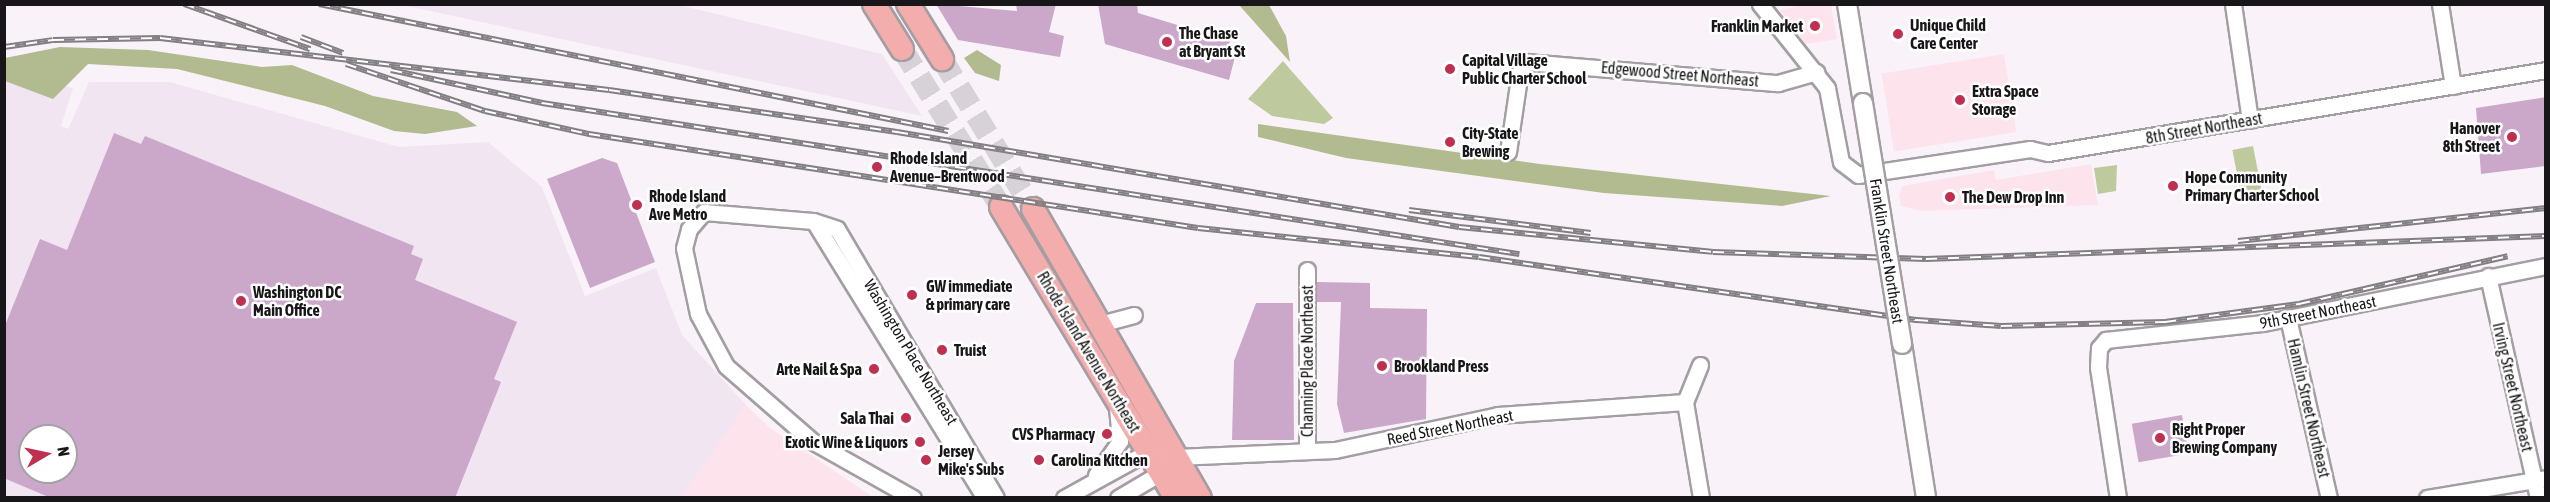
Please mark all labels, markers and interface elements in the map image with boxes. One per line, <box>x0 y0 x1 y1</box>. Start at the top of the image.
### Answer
place label: Unique Child Care Center <box>1910 15 1986 53</box>
place label: Franklin Market <box>1711 16 1803 36</box>
marker: Franklin Market <box>1808 19 1822 33</box>
place label: The Chase at Bryant St <box>1179 23 1245 61</box>
marker: Unique Child Care Center <box>1891 27 1905 41</box>
marker: The Chase at Bryant St <box>1160 35 1174 49</box>
place label: Capital Village Public Charter School <box>1462 50 1586 88</box>
street label: Edgewood Street Northeast <box>1600 58 1760 90</box>
marker: Capital Village Public Charter School <box>1443 62 1457 76</box>
place label: Extra Space Storage <box>1972 81 2039 119</box>
marker: Extra Space Storage <box>1953 93 1967 107</box>
street label: 8th Street Northeast <box>2144 108 2264 148</box>
place label: Hanover 8th Street <box>2443 118 2500 156</box>
place label: City-State Brewing <box>1462 123 1519 161</box>
marker: Hanover 8th Street <box>2505 130 2519 144</box>
marker: City-State Brewing <box>1443 135 1457 149</box>
place label: Rhode Island Avenue–Brentwood <box>890 148 1005 186</box>
marker: Rhode Island Avenue–Brentwood <box>868 158 886 176</box>
place label: Hope Community Primary Charter School <box>2185 167 2319 205</box>
street label: Franklin Street Northeast <box>1866 177 1908 325</box>
marker: Hope Community Primary Charter School <box>2166 179 2180 193</box>
place label: Rhode Island Ave Metro <box>649 186 726 224</box>
place label: The Dew Drop Inn <box>1962 187 2064 207</box>
marker: The Dew Drop Inn <box>1943 190 1957 204</box>
marker: Rhode Island Ave Metro <box>630 198 644 212</box>
street label: Rhode Island Avenue Northeast <box>1033 268 1145 436</box>
street label: Washington Place Northeast <box>860 276 962 428</box>
place label: GW immediate & primary care <box>926 276 1013 314</box>
place label: Washington DC Main Office <box>253 282 341 320</box>
street label: Channing Place Northeast <box>1297 285 1317 437</box>
marker: GW immediate & primary care <box>903 286 921 304</box>
street label: 9th Street Northeast <box>2258 291 2378 333</box>
marker: Washington DC Main Office <box>234 294 248 308</box>
street label: Irving Street Northeast <box>2489 321 2537 453</box>
street label: Hamlin Street Northeast <box>2284 337 2334 479</box>
place label: Truist <box>954 340 986 360</box>
marker: Truist <box>935 343 949 357</box>
place label: Brookland Press <box>1394 356 1489 376</box>
place label: Arte Nail & Spa <box>776 359 862 379</box>
marker: Brookland Press <box>1375 359 1389 373</box>
marker: Arte Nail & Spa <box>867 362 881 376</box>
street label: Reed Street Northeast <box>1385 405 1515 449</box>
place label: Sala Thai <box>840 408 894 428</box>
marker: Sala Thai <box>899 411 913 425</box>
place label: Right Proper Brewing Company <box>2172 419 2277 457</box>
north arrow <box>18 424 78 484</box>
place label: CVS Pharmacy <box>1012 424 1095 444</box>
marker: CVS Pharmacy <box>1100 427 1114 441</box>
marker: Right Proper Brewing Company <box>2153 431 2167 445</box>
place label: Exotic Wine & Liquors <box>785 432 908 452</box>
marker: Exotic Wine & Liquors <box>913 435 927 449</box>
place label: Jersey Mike's Subs <box>938 441 1004 479</box>
text: N <box>54 445 73 458</box>
place label: Carolina Kitchen <box>1051 450 1148 470</box>
marker: Jersey Mike's Subs <box>919 453 933 467</box>
marker: Carolina Kitchen <box>1032 453 1046 467</box>

